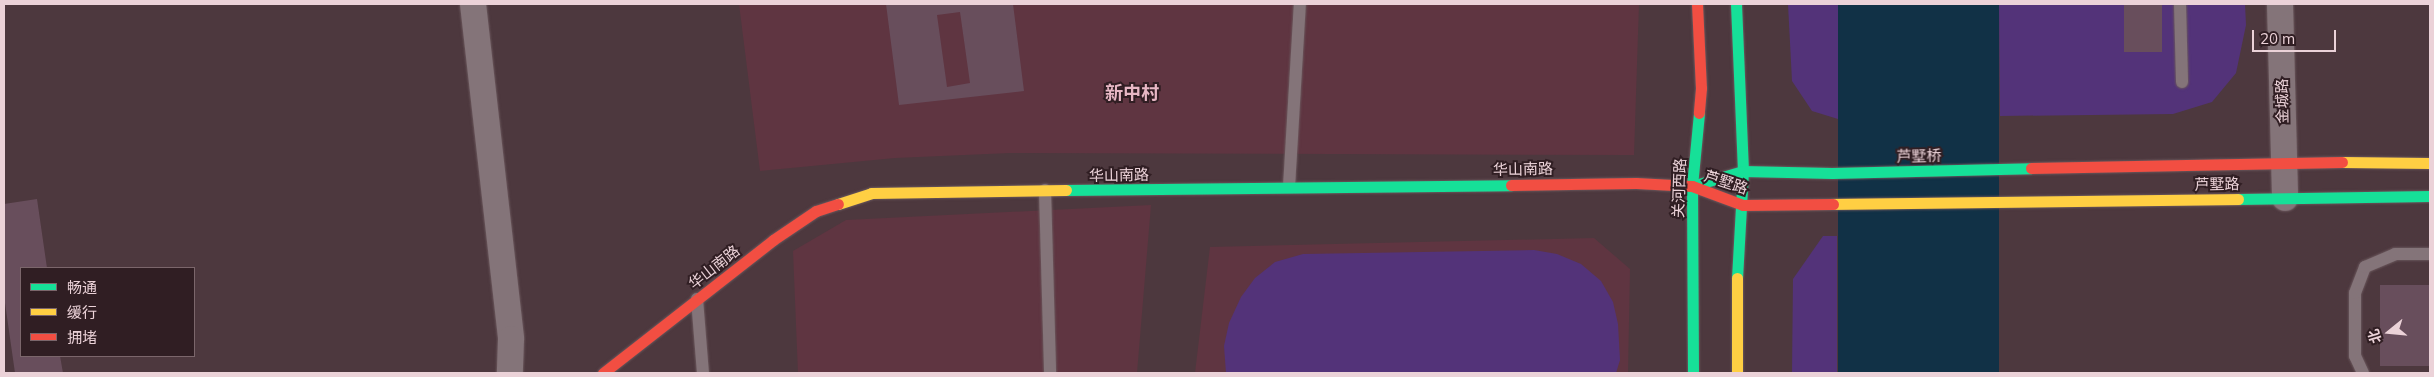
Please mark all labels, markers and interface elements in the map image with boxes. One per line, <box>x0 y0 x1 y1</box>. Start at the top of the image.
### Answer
scale bar <box>2254 20 2338 52</box>
text: 20 m <box>2260 29 2295 48</box>
street label: 金城路 <box>2273 78 2291 124</box>
district label: 新中村 <box>1105 82 1159 104</box>
street label: 芦墅桥 <box>1896 147 1942 165</box>
street label: 关河西路 <box>1669 158 1689 218</box>
street label: 华山南路 <box>1493 159 1553 179</box>
street label: 华山南路 <box>1089 165 1149 185</box>
street label: 芦墅路 <box>1702 166 1750 198</box>
street label: 芦墅路 <box>2194 175 2240 193</box>
street label: 华山南路 <box>685 241 743 293</box>
legend <box>20 267 195 357</box>
text: 畅通 <box>67 278 97 297</box>
text: 缓行 <box>67 303 97 322</box>
north arrow <box>2364 307 2414 357</box>
text: 北 <box>2364 327 2385 346</box>
text: 拥堵 <box>67 328 97 347</box>

